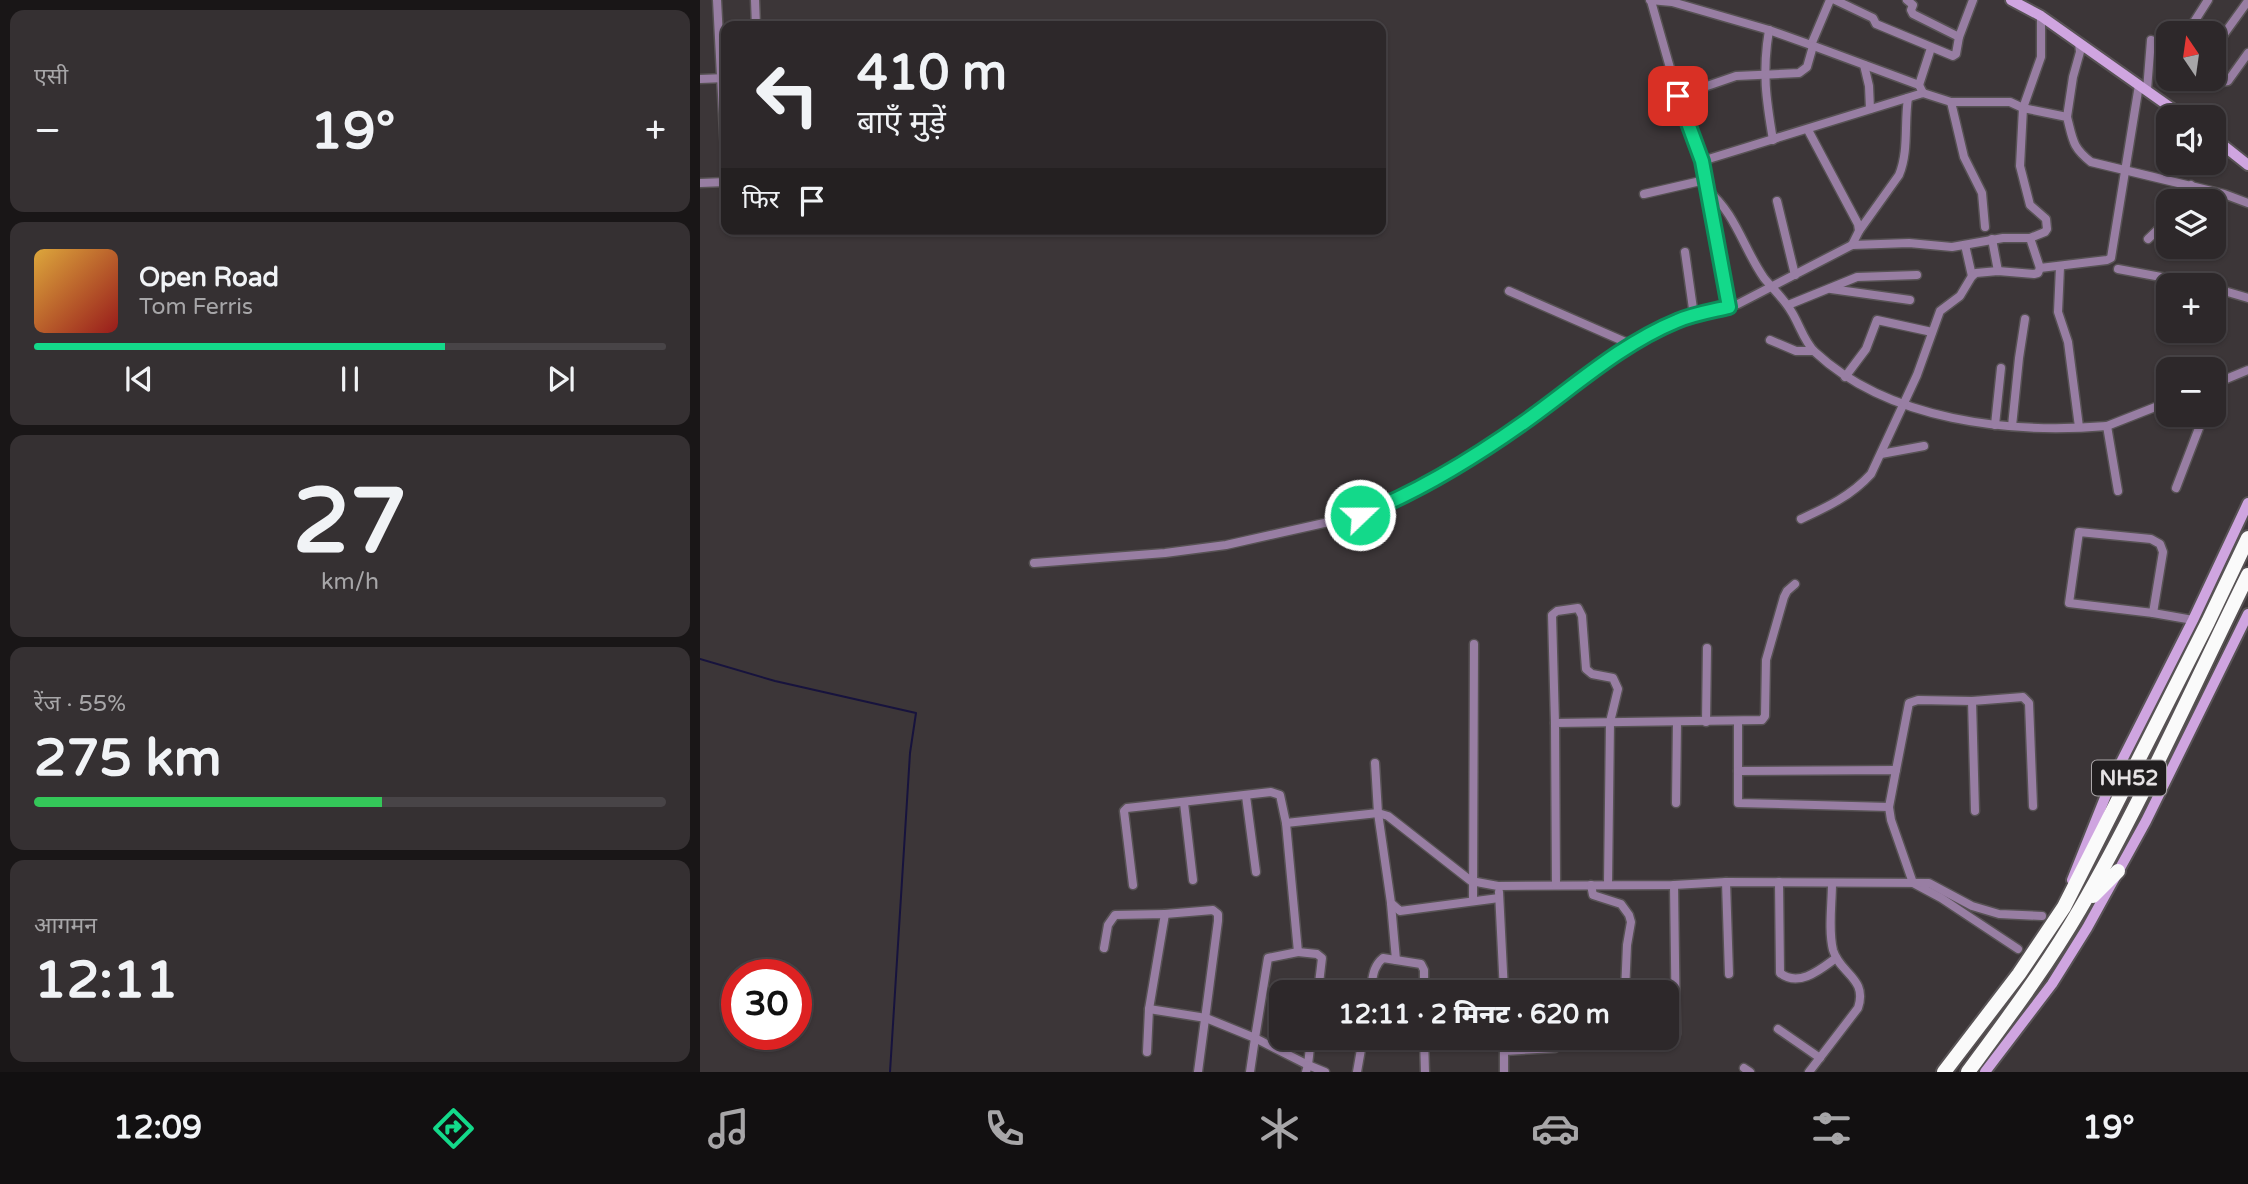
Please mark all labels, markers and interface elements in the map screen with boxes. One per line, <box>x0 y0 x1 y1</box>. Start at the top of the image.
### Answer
north arrow <box>2156 21 2226 91</box>
map controls <box>2156 21 2226 427</box>
text: 410 m <box>857 44 1007 103</box>
icon: left <box>742 49 833 140</box>
text: एसी <box>34 63 68 91</box>
pin <box>1648 66 1708 126</box>
icon: arrive <box>1659 77 1697 115</box>
text: 19° <box>310 100 395 163</box>
text: बाएँ मुड़ें <box>857 104 946 142</box>
button: sound <box>2156 105 2226 175</box>
text: − <box>34 108 61 154</box>
text: + <box>645 108 666 154</box>
icon: arrive <box>793 182 831 220</box>
text: फिर <box>742 184 779 215</box>
button: layers <box>2156 189 2226 259</box>
text: Open Road <box>139 262 279 293</box>
button: + <box>2156 273 2226 343</box>
text: Tom Ferris <box>139 293 253 321</box>
button: − <box>2156 357 2226 427</box>
icon: previous <box>120 360 158 398</box>
icon: pause <box>331 360 369 398</box>
icon: next <box>542 360 580 398</box>
text: 27 <box>293 467 407 577</box>
position arrow <box>1323 478 1397 552</box>
text: km/h <box>321 568 379 596</box>
text: रेंज · 55% <box>34 690 126 718</box>
text: 275 km <box>34 727 222 790</box>
road number: NH52 <box>2092 760 2166 796</box>
text: आगमन <box>34 912 97 940</box>
text: 12:11 <box>34 949 178 1012</box>
speed limit sign: 30 <box>721 959 812 1050</box>
text: 12:11 · 2 मिनट · 620 m <box>1338 999 1610 1030</box>
icon: directions <box>429 1104 478 1153</box>
icon: music <box>704 1104 753 1153</box>
icon: phone <box>980 1104 1029 1153</box>
icon: climate <box>1255 1104 1304 1153</box>
icon: car <box>1531 1104 1580 1153</box>
icon: filters <box>1807 1104 1856 1153</box>
text: 12:09 <box>113 1109 202 1147</box>
text: 19° <box>2082 1109 2135 1147</box>

